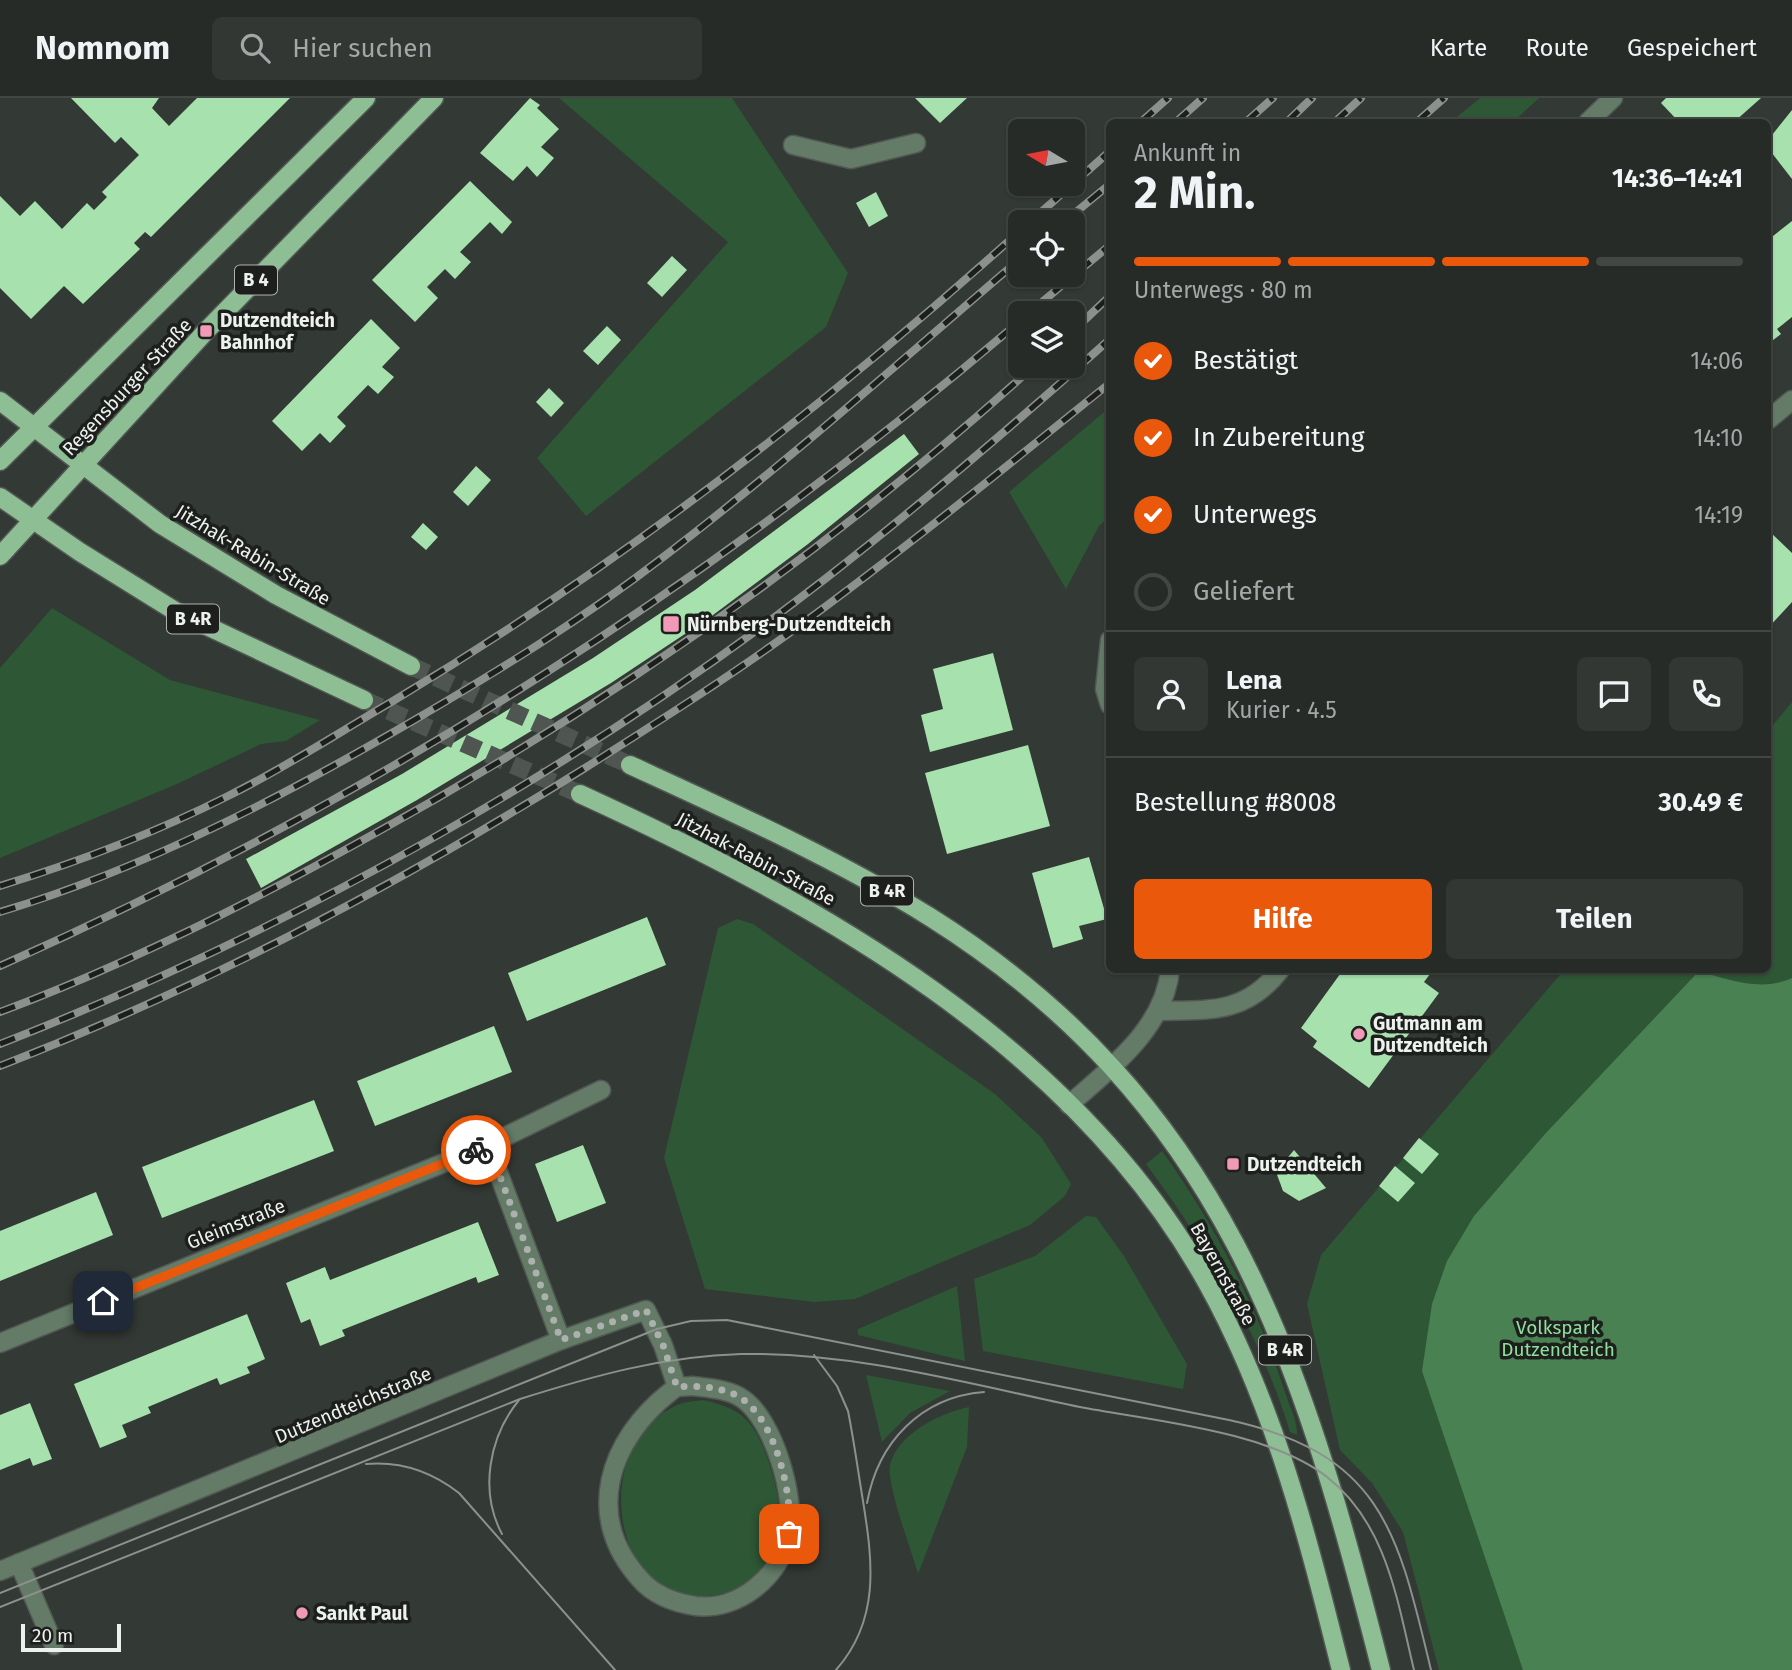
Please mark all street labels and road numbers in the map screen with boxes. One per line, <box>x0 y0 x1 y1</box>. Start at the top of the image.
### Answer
road number: B 4 <box>235 266 277 294</box>
street label: Regensburger Straße <box>58 314 196 460</box>
street label: Jitzhak-Rabin-Straße <box>171 500 335 610</box>
road number: B 4R <box>167 604 219 634</box>
street label: Jitzhak-Rabin-Straße <box>673 807 839 911</box>
road number: B 4R <box>861 876 913 906</box>
street label: Gleimstraße <box>184 1194 288 1254</box>
street label: Bayernstraße <box>1185 1219 1261 1329</box>
road number: B 4R <box>1259 1336 1311 1364</box>
street label: Dutzendteichstraße <box>271 1362 435 1448</box>

